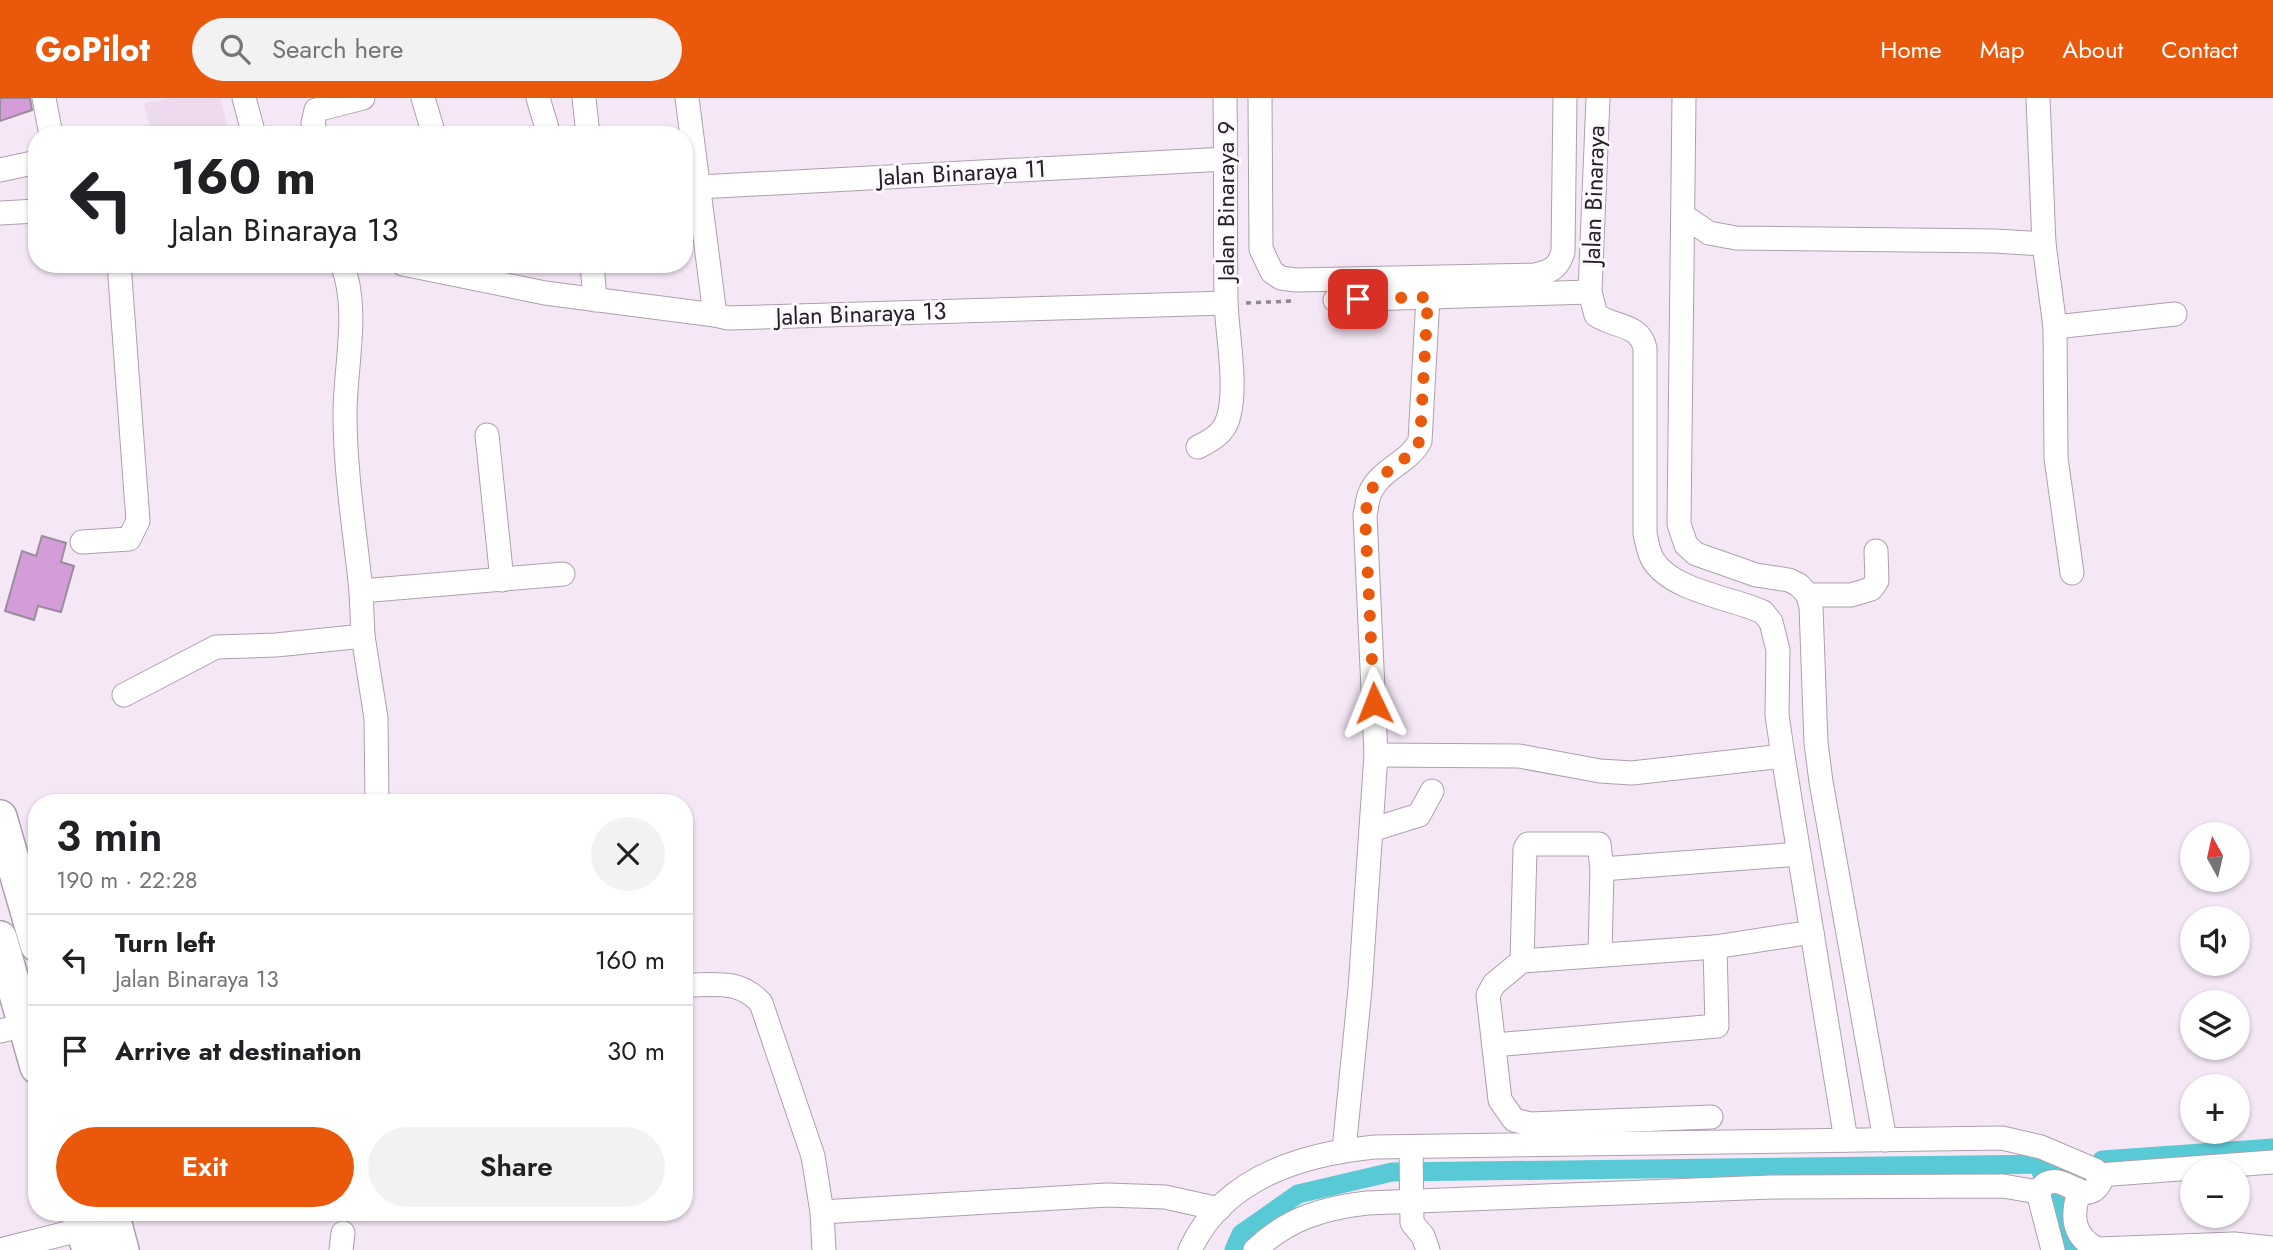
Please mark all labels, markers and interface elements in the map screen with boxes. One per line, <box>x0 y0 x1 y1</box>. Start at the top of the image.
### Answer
search box <box>192 18 682 81</box>
text: GoPilot <box>35 26 150 73</box>
icon: search <box>216 30 254 68</box>
text: Search here <box>272 30 403 68</box>
text: Home <box>1880 32 1942 67</box>
text: Map <box>1980 32 2024 67</box>
text: About <box>2062 32 2123 67</box>
text: Contact <box>2161 32 2238 67</box>
street label: Jalan Binaraya 9 <box>1208 121 1243 284</box>
street label: Jalan Binaraya <box>1573 125 1613 268</box>
text: 160 m <box>171 142 316 212</box>
street label: Jalan Binaraya 11 <box>874 151 1047 195</box>
icon: left <box>56 154 147 245</box>
text: Jalan Binaraya 13 <box>171 207 399 253</box>
pin <box>1328 269 1388 329</box>
icon: arrive <box>1339 280 1377 318</box>
street label: Jalan Binaraya 13 <box>772 293 947 334</box>
position arrow <box>1337 666 1411 740</box>
text: 3 min <box>56 806 162 867</box>
button: close <box>591 817 665 891</box>
north arrow <box>2180 822 2250 892</box>
map controls <box>2180 822 2250 1228</box>
text: 190 m · 22:28 <box>56 863 198 897</box>
button: sound <box>2180 906 2250 976</box>
text: Turn left <box>115 924 215 962</box>
icon: left <box>56 941 94 979</box>
text: 160 m <box>595 941 665 979</box>
text: Jalan Binaraya 13 <box>115 962 279 996</box>
button: layers <box>2180 990 2250 1060</box>
icon: arrive <box>56 1032 94 1070</box>
text: Arrive at destination <box>115 1032 362 1070</box>
text: 30 m <box>607 1032 665 1070</box>
button: + <box>2180 1074 2250 1144</box>
button: Exit <box>56 1127 354 1207</box>
button: Share <box>368 1127 665 1207</box>
button: − <box>2180 1158 2250 1228</box>

